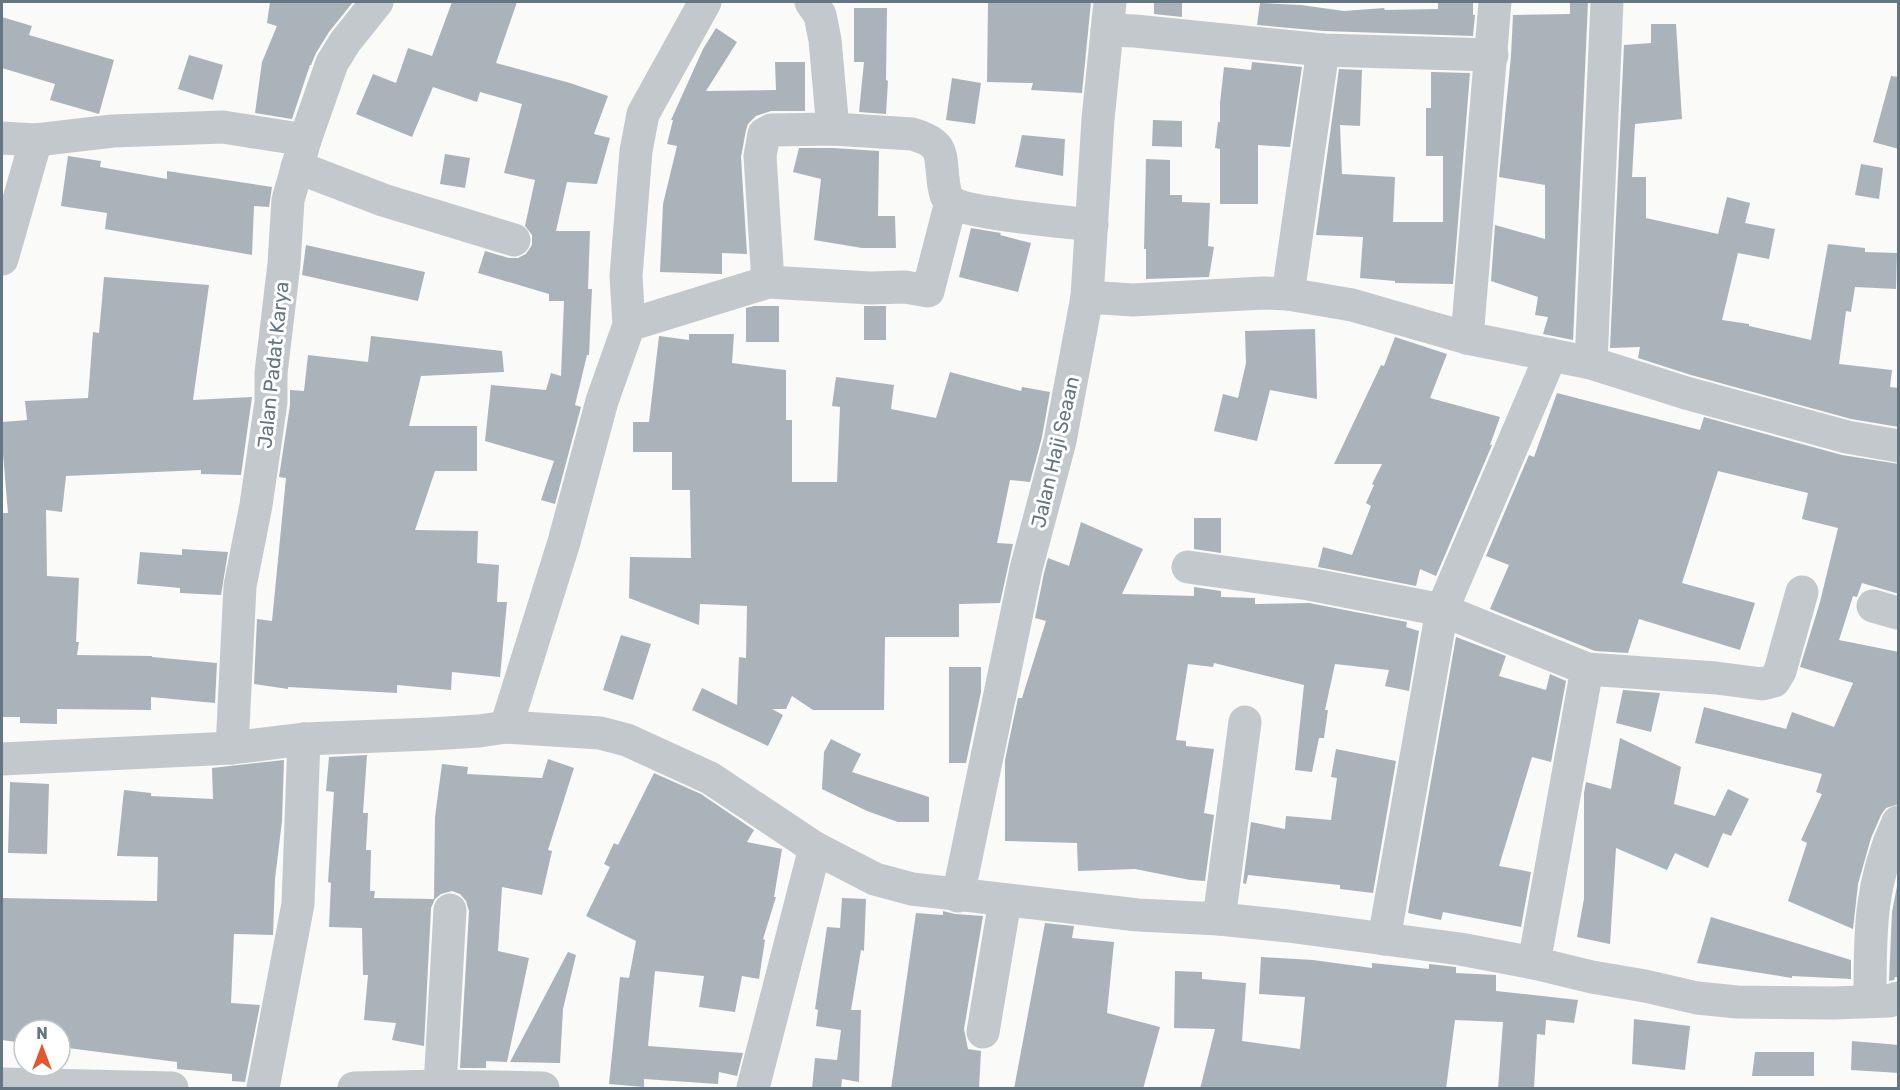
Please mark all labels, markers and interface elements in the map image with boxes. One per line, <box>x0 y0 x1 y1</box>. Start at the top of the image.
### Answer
street label: Jalan Padat Karya <box>252 280 294 450</box>
street label: Jalan Haji Seaan <box>1026 374 1084 530</box>
north arrow <box>12 1018 72 1078</box>
text: N <box>36 1024 48 1043</box>

